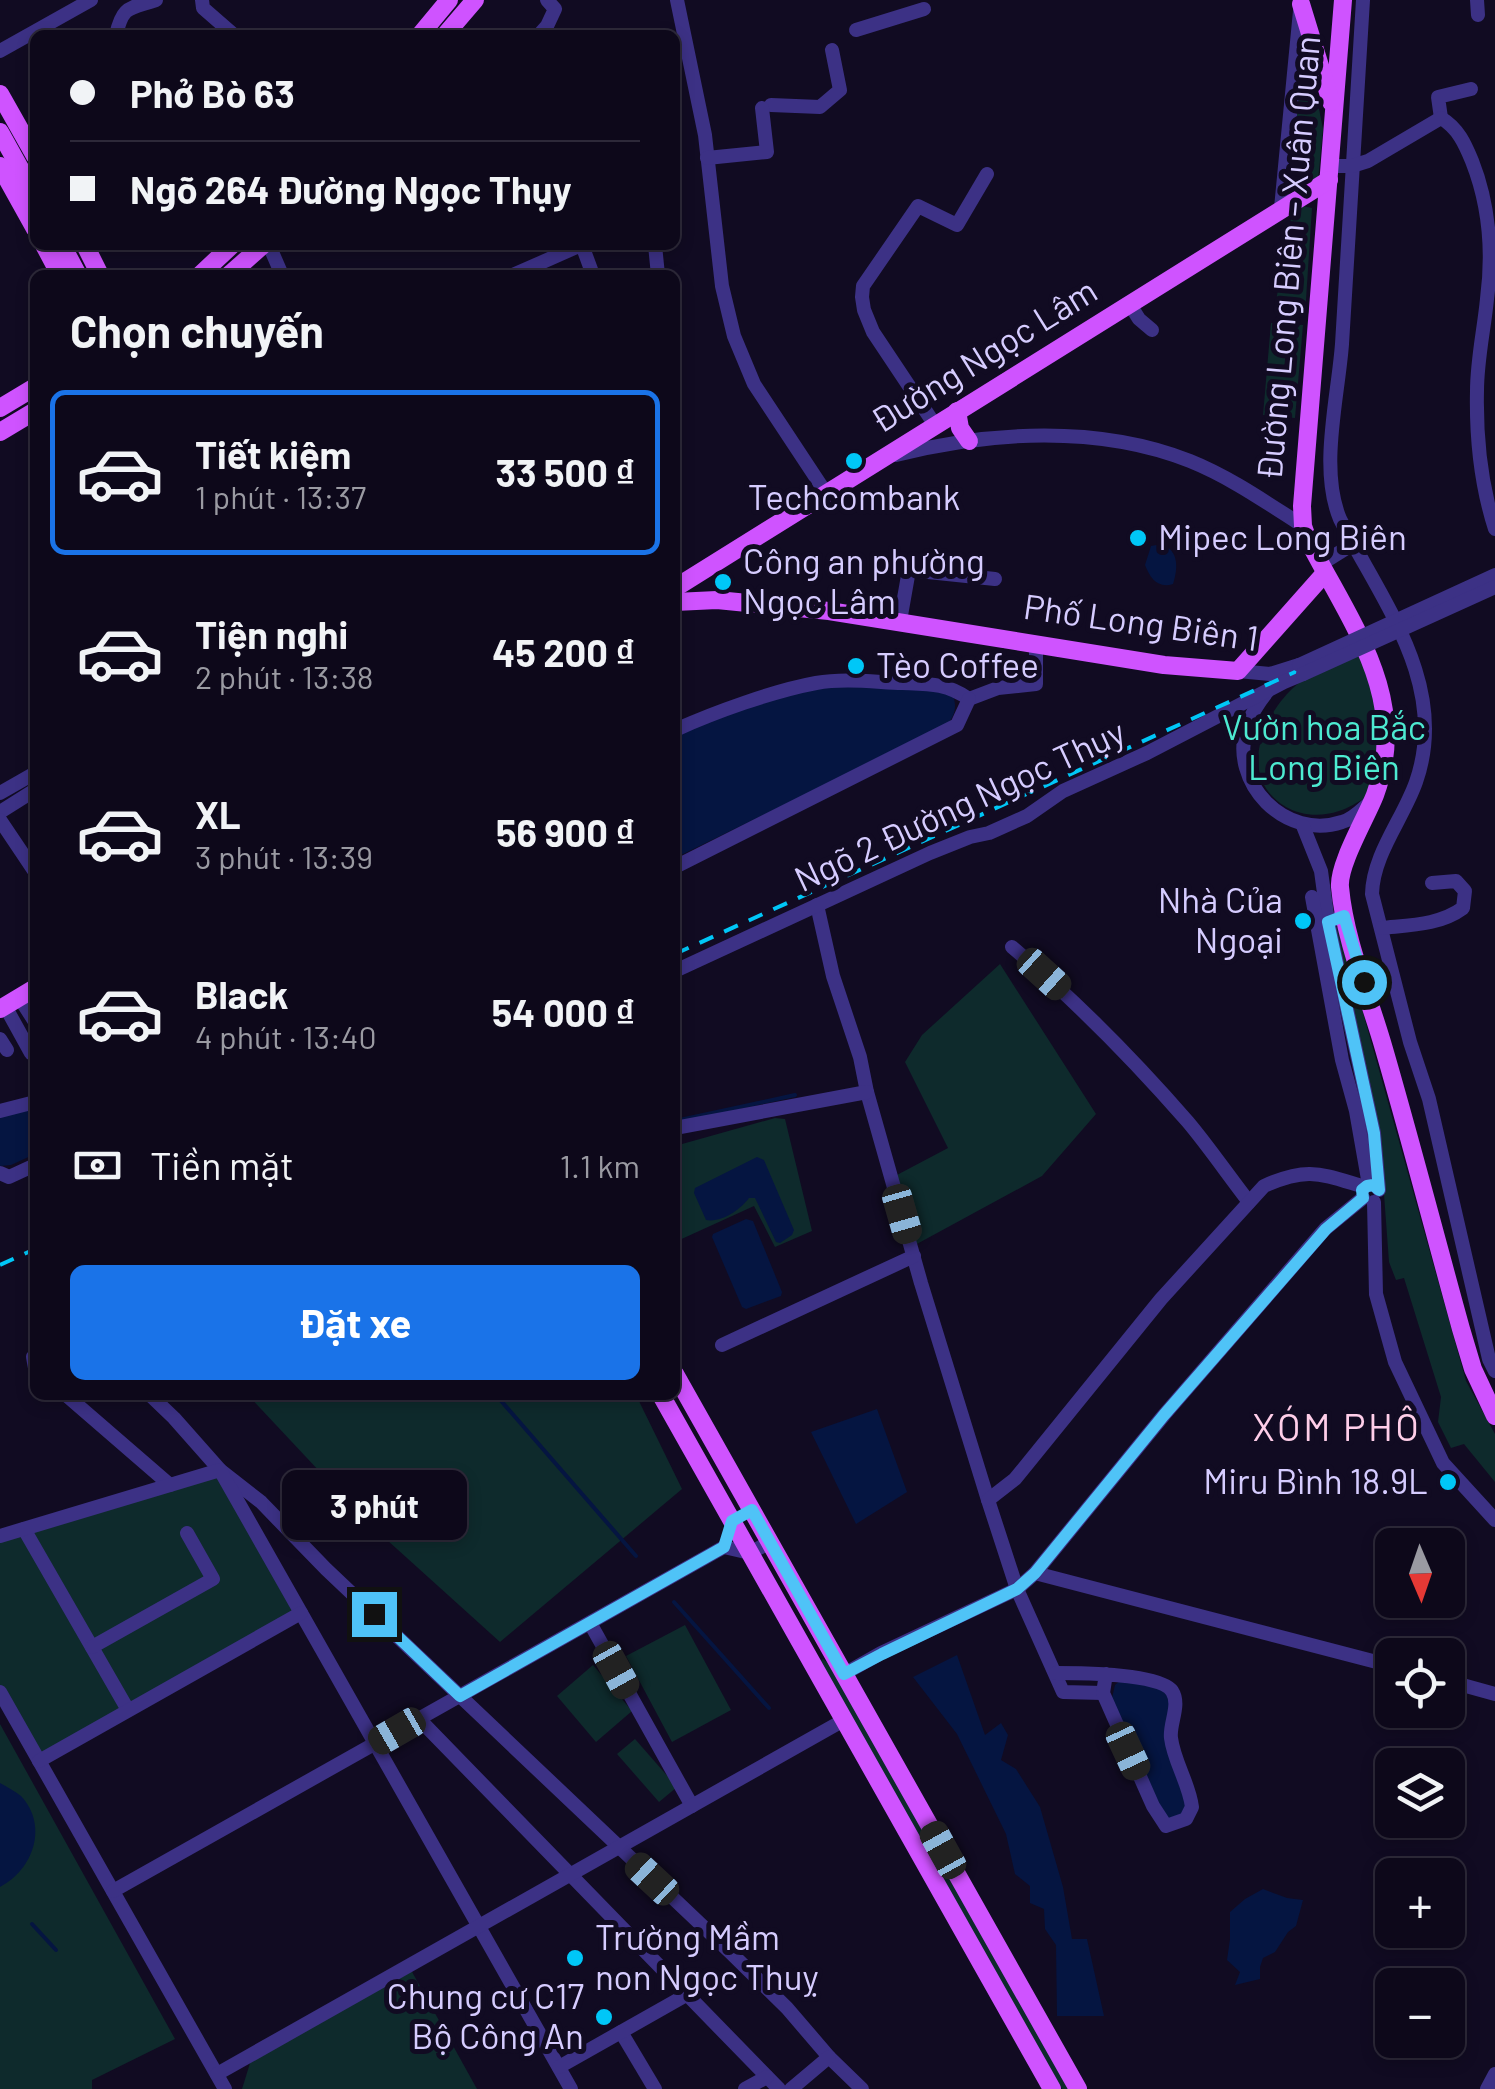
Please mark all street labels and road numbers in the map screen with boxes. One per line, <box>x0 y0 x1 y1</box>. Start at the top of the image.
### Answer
street label: Đường Long Biên – Xuân Quan <box>1247 34 1327 482</box>
street label: Đường Ngọc Lâm <box>862 268 1104 441</box>
street label: Phố Long Biên 1 <box>1021 584 1261 658</box>
street label: Ngõ 2 Đường Ngọc Thụy <box>787 709 1131 899</box>

